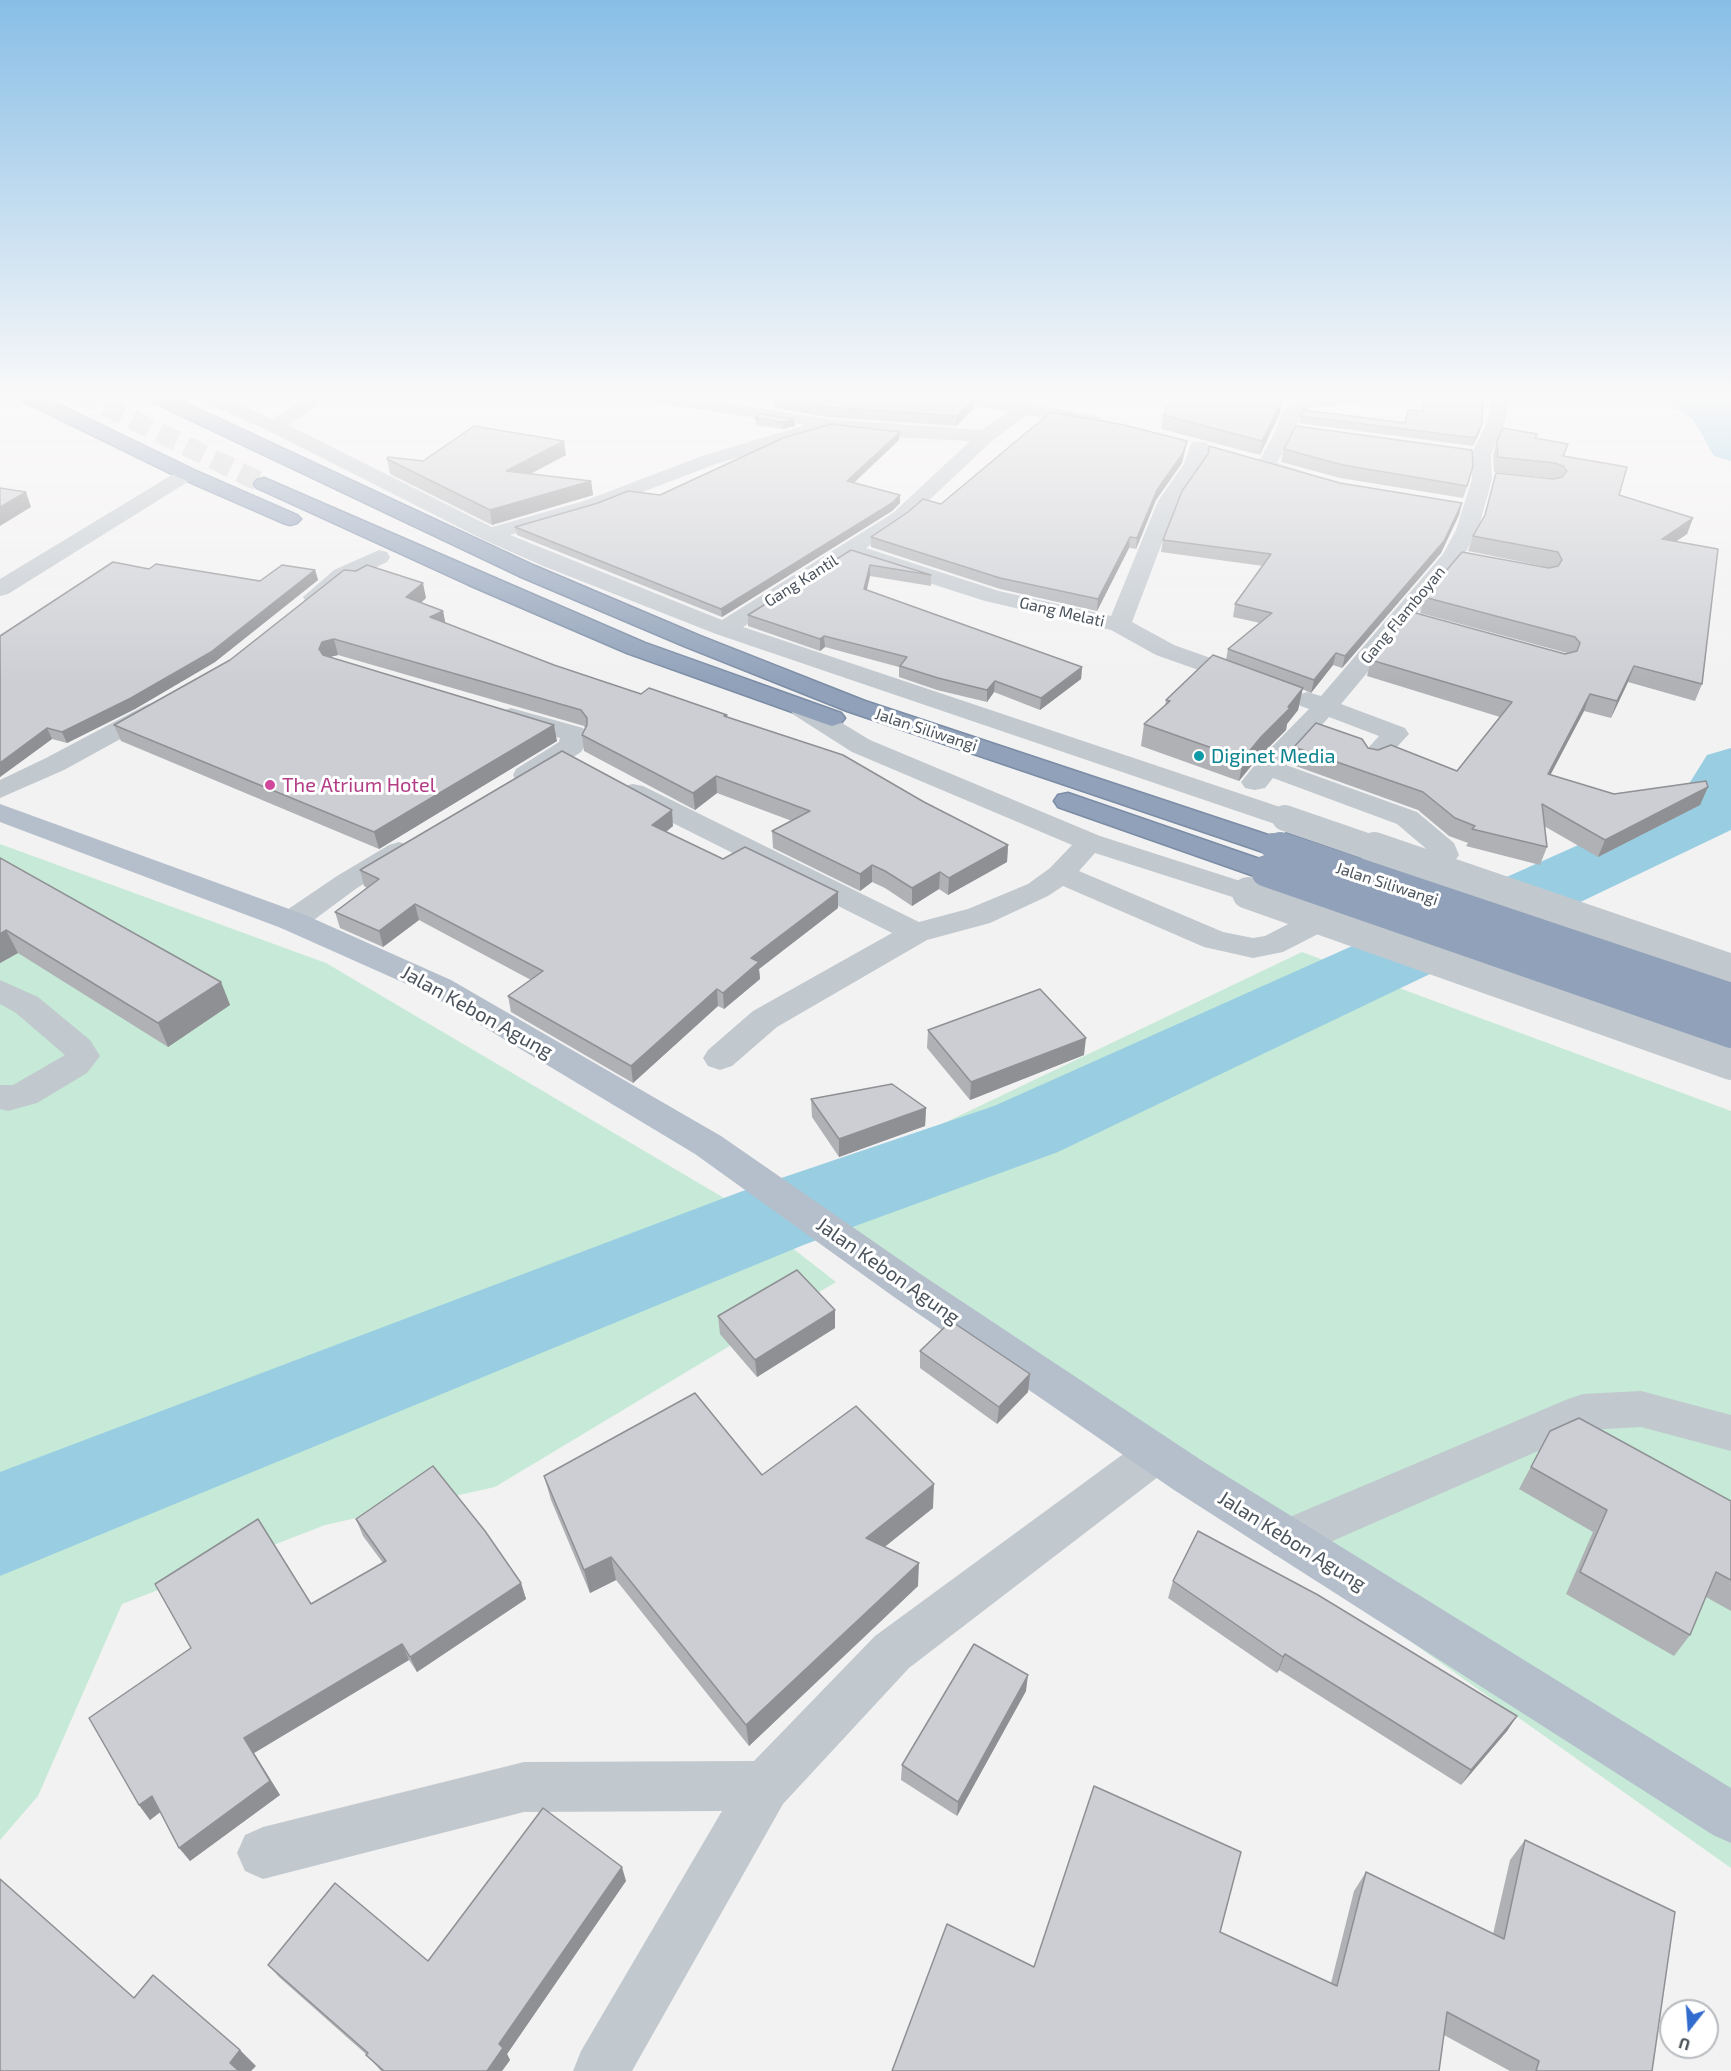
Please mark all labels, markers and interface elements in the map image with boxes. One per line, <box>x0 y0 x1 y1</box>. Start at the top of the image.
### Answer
street label: Gang Kantil <box>761 551 841 611</box>
street label: Gang Flamboyan <box>1357 562 1449 668</box>
street label: Gang Melati <box>1018 593 1106 631</box>
street label: Jalan Siliwangi <box>872 704 980 756</box>
place label: Diginet Media <box>1211 744 1335 768</box>
marker: Diginet Media <box>1192 749 1206 763</box>
place label: The Atrium Hotel <box>282 773 436 797</box>
marker: The Atrium Hotel <box>263 778 277 792</box>
street label: Jalan Siliwangi <box>1333 858 1441 910</box>
street label: Jalan Kebon Agung <box>397 960 557 1064</box>
street label: Jalan Kebon Agung <box>812 1213 964 1329</box>
street label: Jalan Kebon Agung <box>1214 1486 1370 1596</box>
north arrow <box>1659 1999 1719 2059</box>
text: U <box>1676 2034 1692 2055</box>

